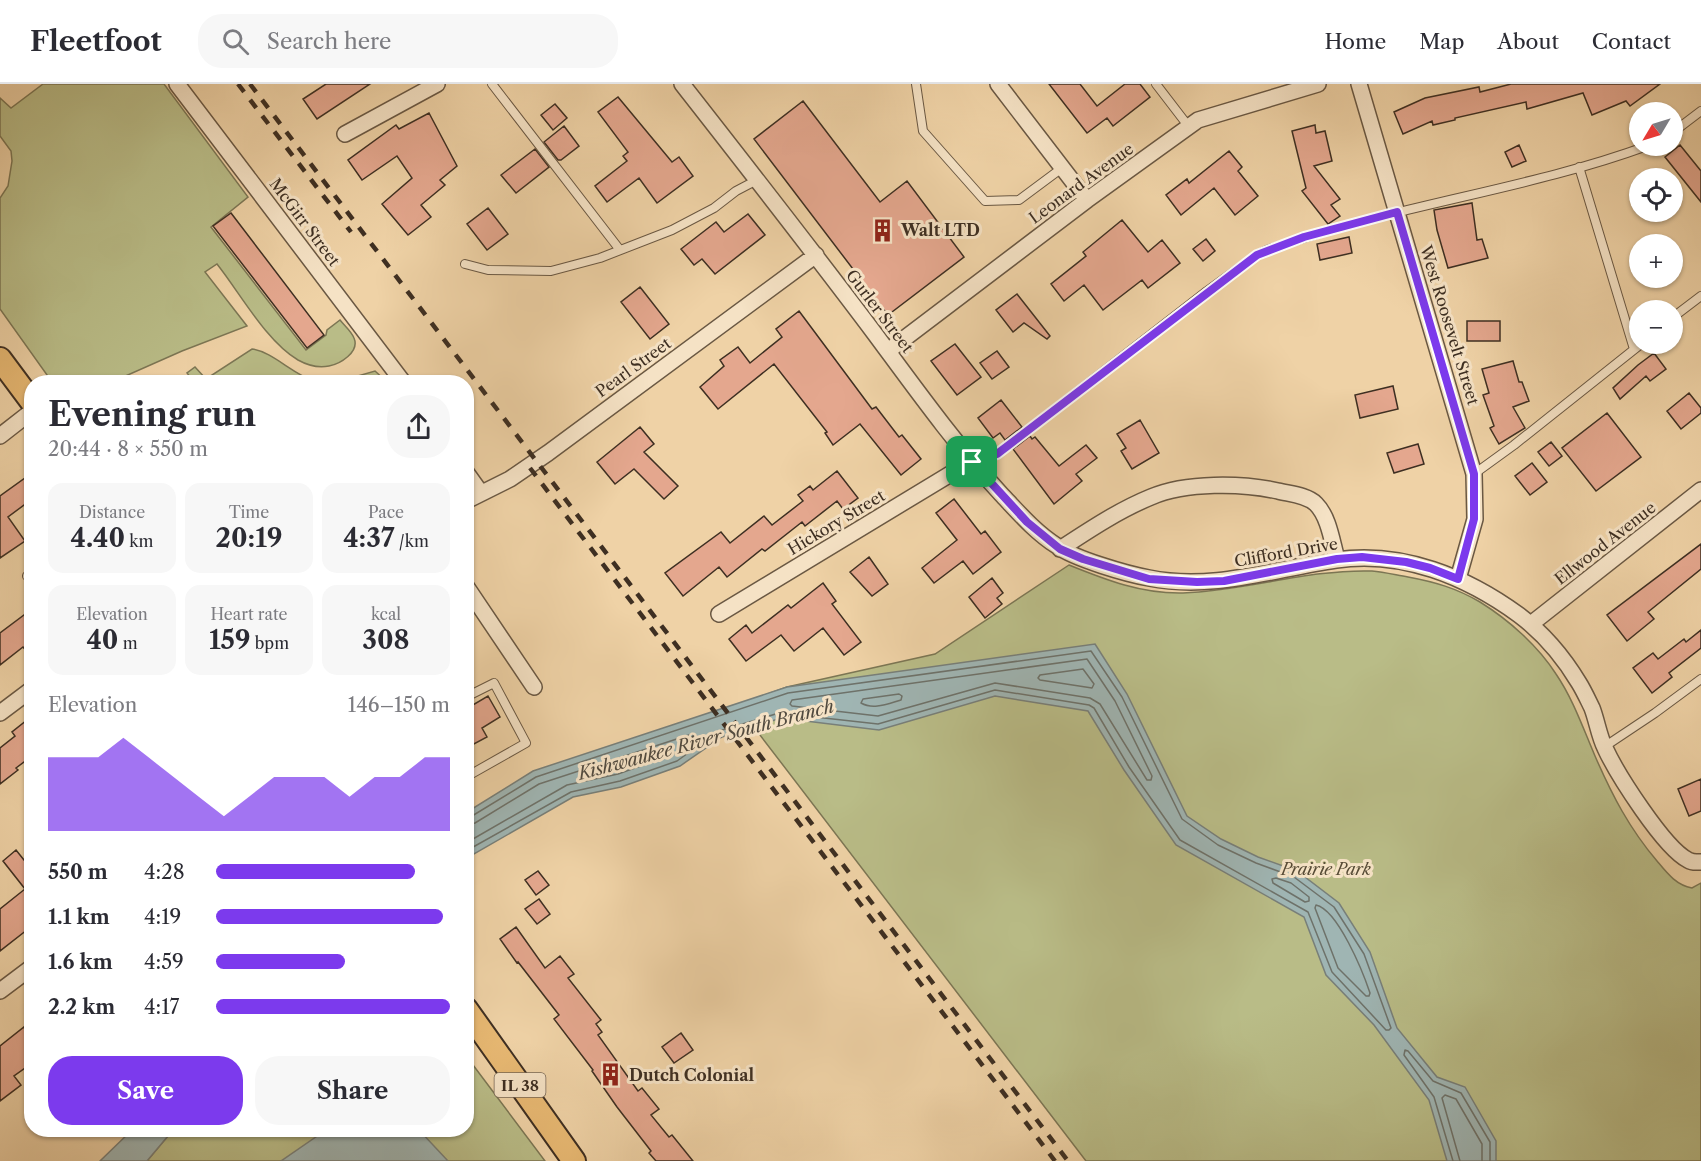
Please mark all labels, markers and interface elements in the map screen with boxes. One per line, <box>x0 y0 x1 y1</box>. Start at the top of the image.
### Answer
search box <box>198 14 618 68</box>
text: Fleetfoot <box>30 24 162 58</box>
icon: search <box>219 25 252 58</box>
text: Search here <box>267 28 391 55</box>
text: Home <box>1325 29 1386 54</box>
text: Map <box>1419 29 1464 54</box>
text: About <box>1497 29 1559 54</box>
text: Contact <box>1592 29 1671 54</box>
north arrow <box>1629 102 1683 156</box>
map controls <box>1629 102 1683 354</box>
street label: Leonard Avenue <box>1025 138 1137 228</box>
button: locate <box>1629 168 1683 222</box>
street label: McGirr Street <box>266 174 345 270</box>
building icon: Walt LTD <box>870 217 896 243</box>
place label: Walt LTD <box>900 220 980 240</box>
button: + <box>1629 234 1683 288</box>
street label: West Roosevelt Street <box>1416 242 1484 408</box>
street label: Gurler Street <box>842 265 918 357</box>
button: − <box>1629 300 1683 354</box>
street label: Pearl Street <box>591 333 675 401</box>
text: Evening run <box>48 394 256 435</box>
button: share <box>387 395 450 458</box>
pin <box>946 436 997 487</box>
text: 20:44 · 8 × 550 m <box>48 437 208 461</box>
icon: arrive <box>955 445 988 478</box>
street label: Hickory Street <box>784 485 889 559</box>
street label: Ellwood Avenue <box>1550 497 1660 589</box>
text: Distance <box>79 502 145 522</box>
text: Time <box>229 502 269 522</box>
text: Pace <box>368 502 404 522</box>
text: 4.40 <box>71 522 125 554</box>
text: 20:19 <box>216 522 282 554</box>
text: 4:37 <box>343 522 395 554</box>
text: km <box>125 531 154 551</box>
text: /km <box>395 531 429 551</box>
street label: Clifford Drive <box>1233 533 1339 571</box>
text: Elevation <box>76 604 148 624</box>
text: Heart rate <box>210 604 288 624</box>
text: kcal <box>371 604 401 624</box>
text: 40 <box>86 624 118 656</box>
text: 159 <box>209 624 250 656</box>
text: 308 <box>362 624 410 656</box>
text: m <box>118 633 138 653</box>
text: bpm <box>250 633 289 653</box>
text: Elevation <box>48 693 137 717</box>
text: 146–150 m <box>348 693 450 717</box>
water label: Kishwaukee River South Branch <box>574 695 836 785</box>
park label: Prairie Park <box>1279 859 1372 879</box>
text: 550 m <box>48 860 108 884</box>
text: 4:28 <box>144 860 185 884</box>
text: 1.1 km <box>48 905 110 929</box>
text: 4:19 <box>144 905 181 929</box>
text: 1.6 km <box>48 950 113 974</box>
text: 4:59 <box>144 950 184 974</box>
text: 2.2 km <box>48 995 115 1019</box>
text: 4:17 <box>144 995 179 1019</box>
button: Save <box>48 1056 243 1125</box>
button: Share <box>255 1056 450 1125</box>
building icon: Dutch Colonial <box>598 1062 624 1088</box>
place label: Dutch Colonial <box>629 1065 755 1085</box>
road number: IL 38 <box>494 1073 546 1097</box>

